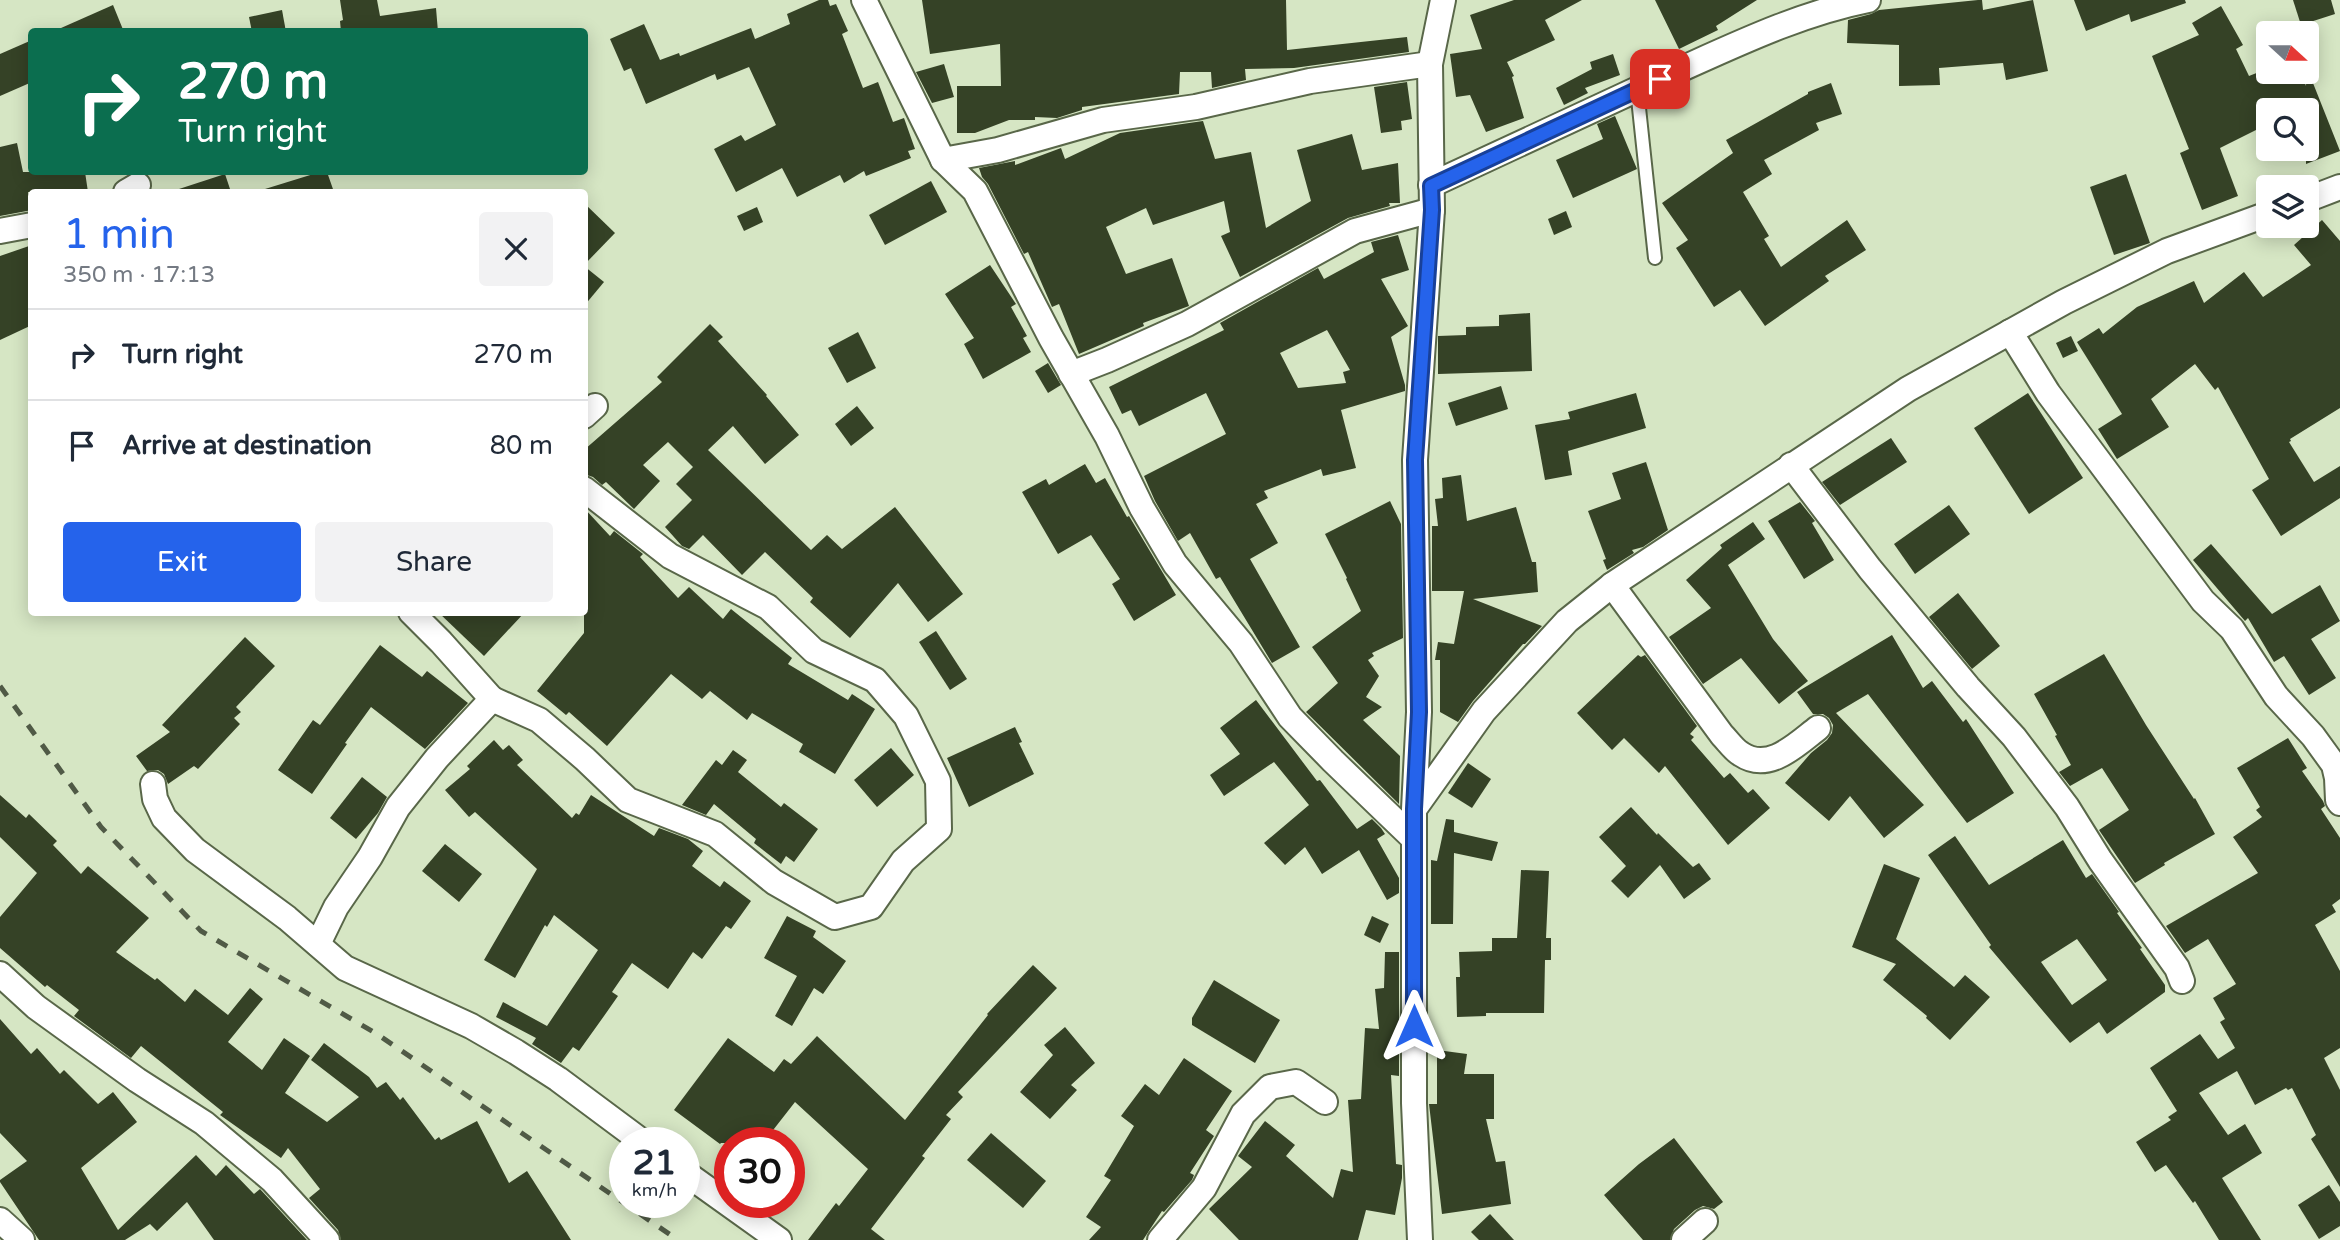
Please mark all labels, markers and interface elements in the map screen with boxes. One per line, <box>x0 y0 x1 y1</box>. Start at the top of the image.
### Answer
north arrow <box>2256 21 2319 84</box>
map controls <box>2256 21 2319 238</box>
pin <box>1630 49 1690 109</box>
text: 270 m <box>178 53 328 112</box>
icon: right <box>63 56 154 147</box>
icon: arrive <box>1641 60 1679 98</box>
button: search <box>2256 98 2319 161</box>
text: Turn right <box>178 113 327 151</box>
button: layers <box>2256 175 2319 238</box>
text: 1 min <box>63 209 175 260</box>
button: close <box>479 212 553 286</box>
text: 350 m · 17:13 <box>63 261 215 289</box>
icon: right <box>63 336 101 374</box>
text: Turn right <box>122 339 243 370</box>
text: 270 m <box>473 339 553 370</box>
icon: arrive <box>63 427 101 465</box>
text: Arrive at destination <box>122 430 372 461</box>
text: 80 m <box>490 430 553 461</box>
button: Exit <box>63 522 301 602</box>
button: Share <box>315 522 553 602</box>
position arrow <box>1377 989 1451 1063</box>
speed limit sign: 30 <box>714 1127 805 1218</box>
text: 21 <box>633 1142 676 1184</box>
text: km/h <box>632 1179 677 1201</box>

